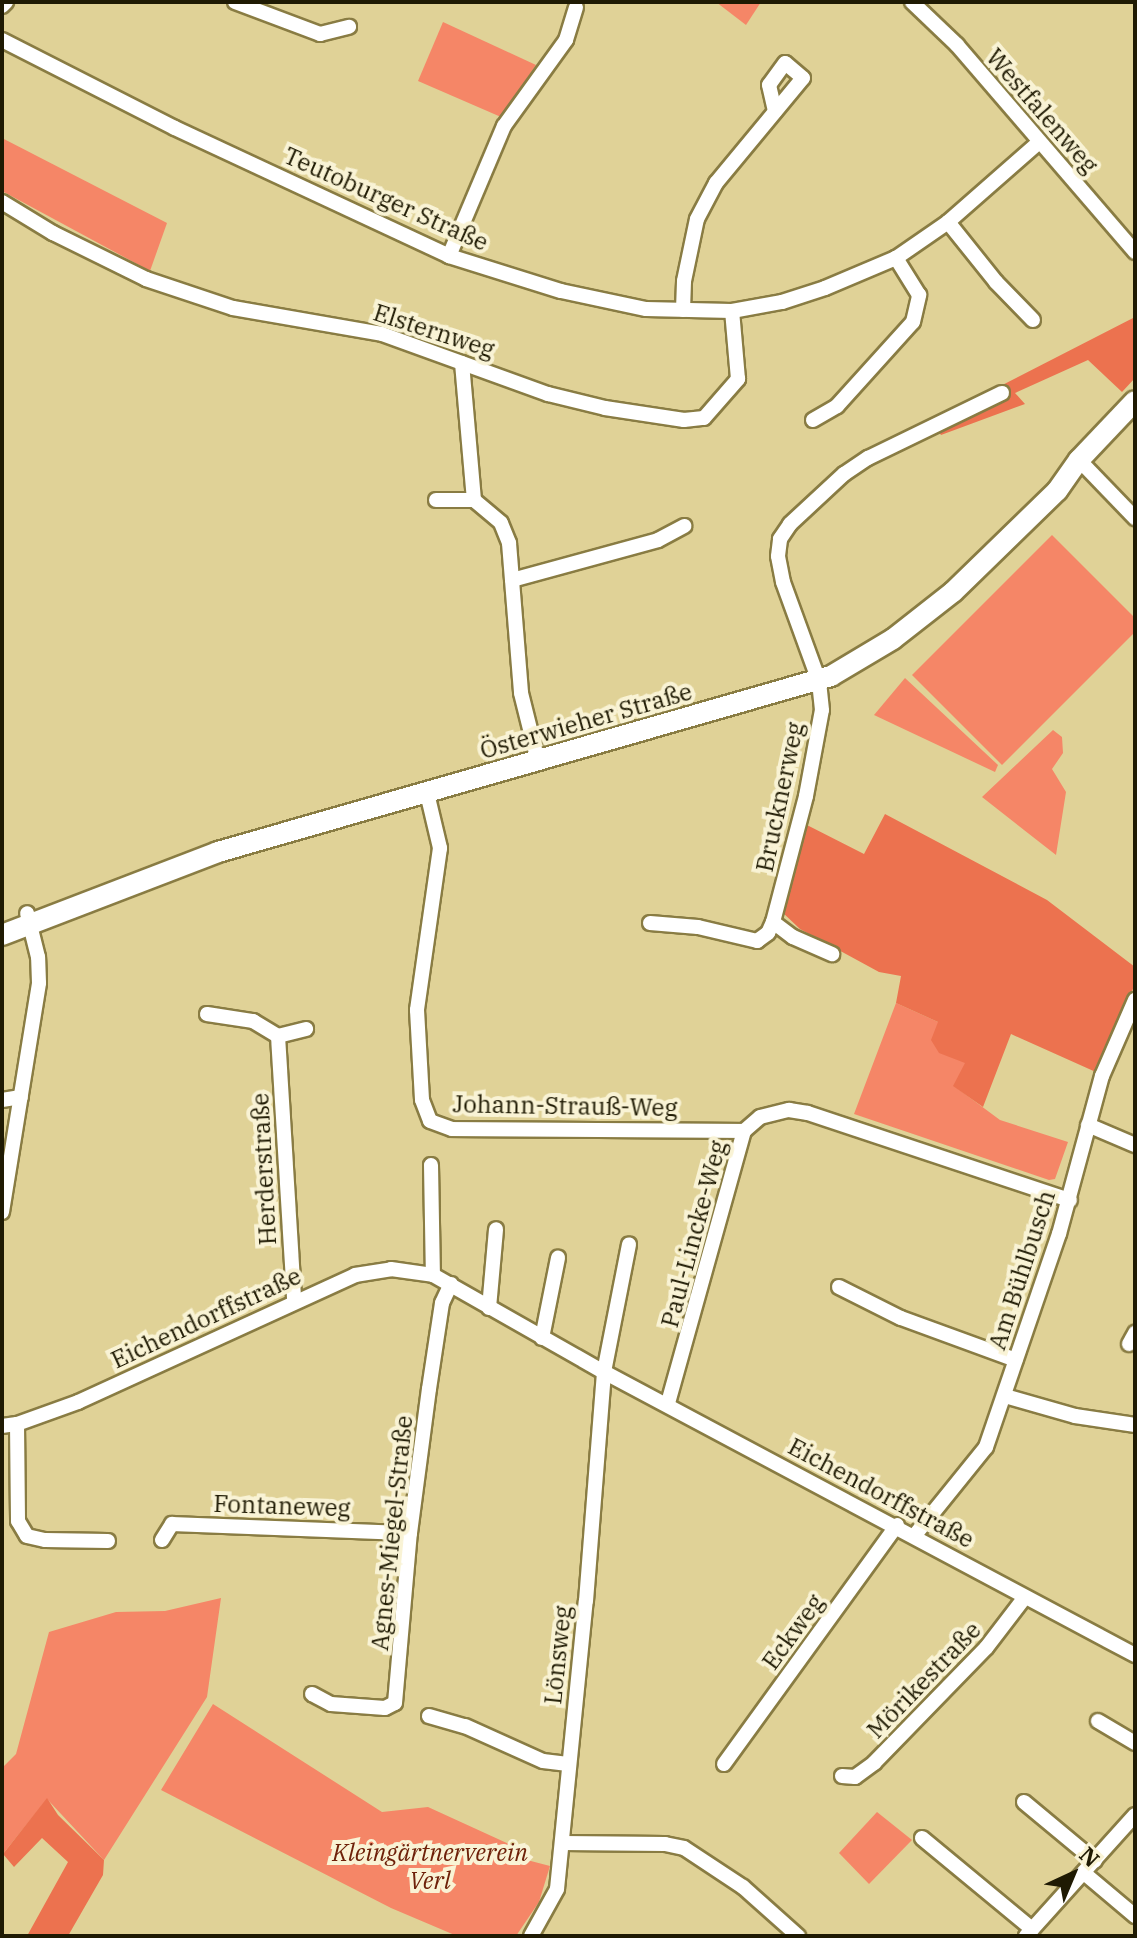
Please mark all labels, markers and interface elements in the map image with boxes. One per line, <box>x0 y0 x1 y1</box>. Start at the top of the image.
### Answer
street label: Westfalenweg <box>980 43 1104 179</box>
street label: Teutoburger Straße <box>279 141 493 257</box>
street label: Elsternweg <box>370 298 498 364</box>
street label: Österwieher Straße <box>477 677 695 765</box>
street label: Brucknerweg <box>750 719 810 875</box>
street label: Johann-Strauß-Weg <box>452 1090 678 1122</box>
street label: Herderstraße <box>246 1092 282 1246</box>
street label: Paul-Lincke-Weg <box>655 1137 733 1331</box>
street label: Am Bühlbusch <box>983 1187 1061 1353</box>
street label: Eichendorffstraße <box>107 1261 305 1375</box>
street label: Agnes-Miegel-Straße <box>365 1414 419 1652</box>
street label: Eichendorffstraße <box>783 1432 979 1554</box>
street label: Fontaneweg <box>213 1489 351 1523</box>
street label: Eckweg <box>756 1589 830 1675</box>
street label: Lönsweg <box>538 1604 578 1706</box>
street label: Mörikestraße <box>861 1616 987 1744</box>
north arrow <box>1033 1834 1113 1914</box>
park label: Kleingärtnerverein Verl <box>332 1839 528 1895</box>
text: N <box>1074 1840 1106 1873</box>

